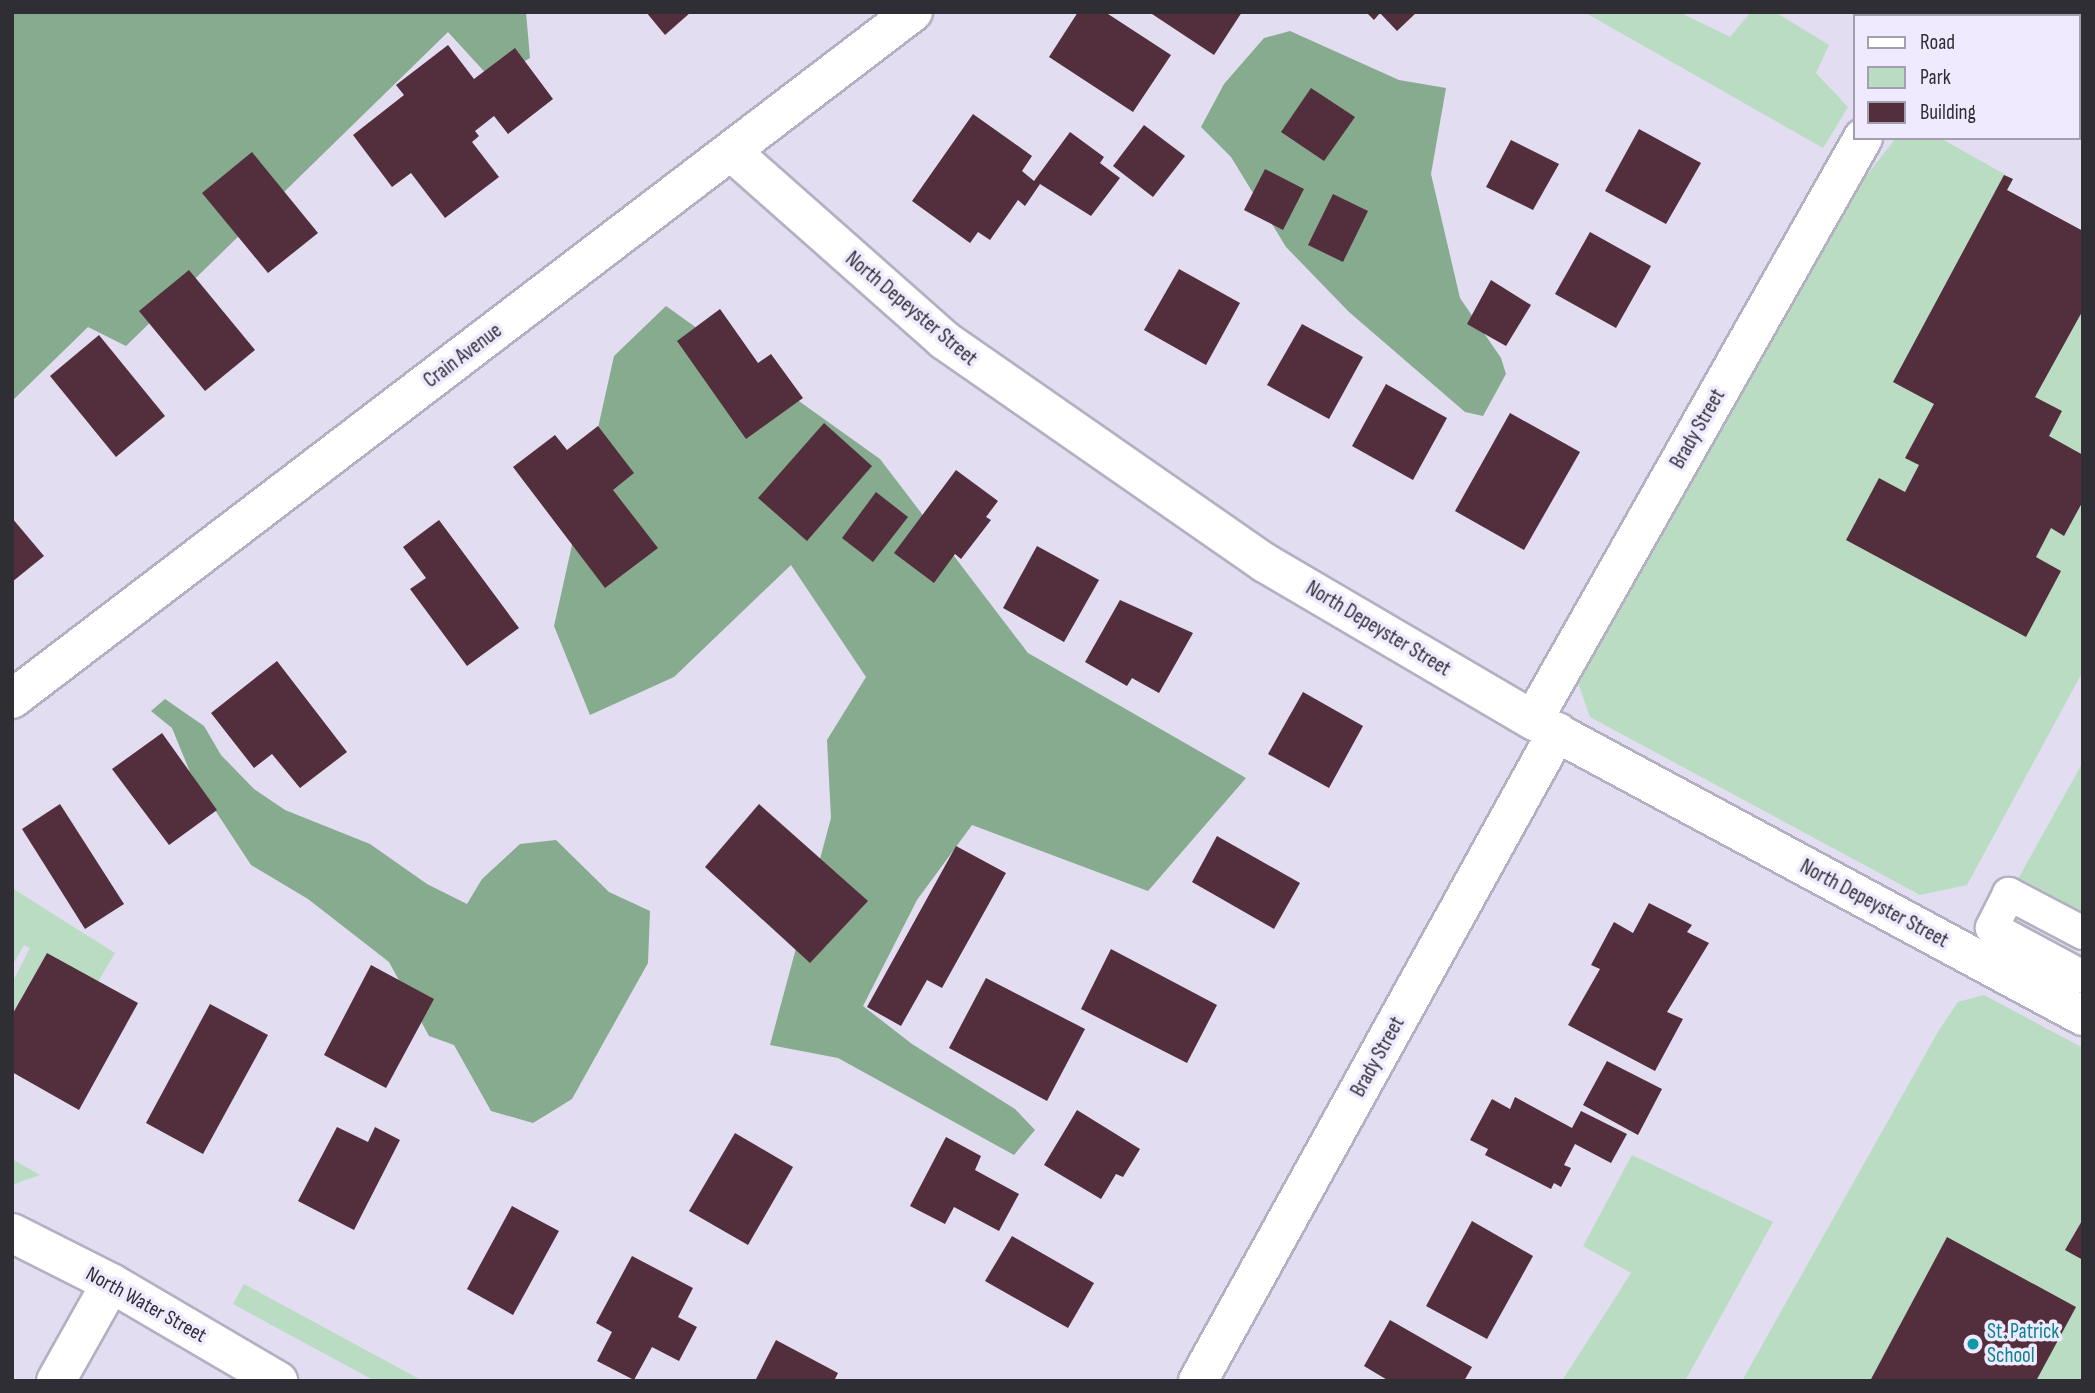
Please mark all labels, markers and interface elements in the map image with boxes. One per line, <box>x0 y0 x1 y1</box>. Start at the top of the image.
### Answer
legend <box>1854 14 2081 140</box>
text: Road <box>1920 30 1955 55</box>
text: Park <box>1920 65 1951 90</box>
text: Building <box>1920 100 1976 125</box>
street label: North Depeyster Street <box>840 247 982 371</box>
street label: Crain Avenue <box>419 318 507 394</box>
street label: Brady Street <box>1665 385 1731 473</box>
street label: North Depeyster Street <box>1301 576 1455 682</box>
street label: North Depeyster Street <box>1796 854 1952 954</box>
street label: Brady Street <box>1346 1013 1410 1101</box>
street label: North Water Street <box>81 1262 211 1348</box>
place label: St. Patrick School <box>1987 1319 2059 1369</box>
marker: St. Patrick School <box>1965 1336 1981 1352</box>

